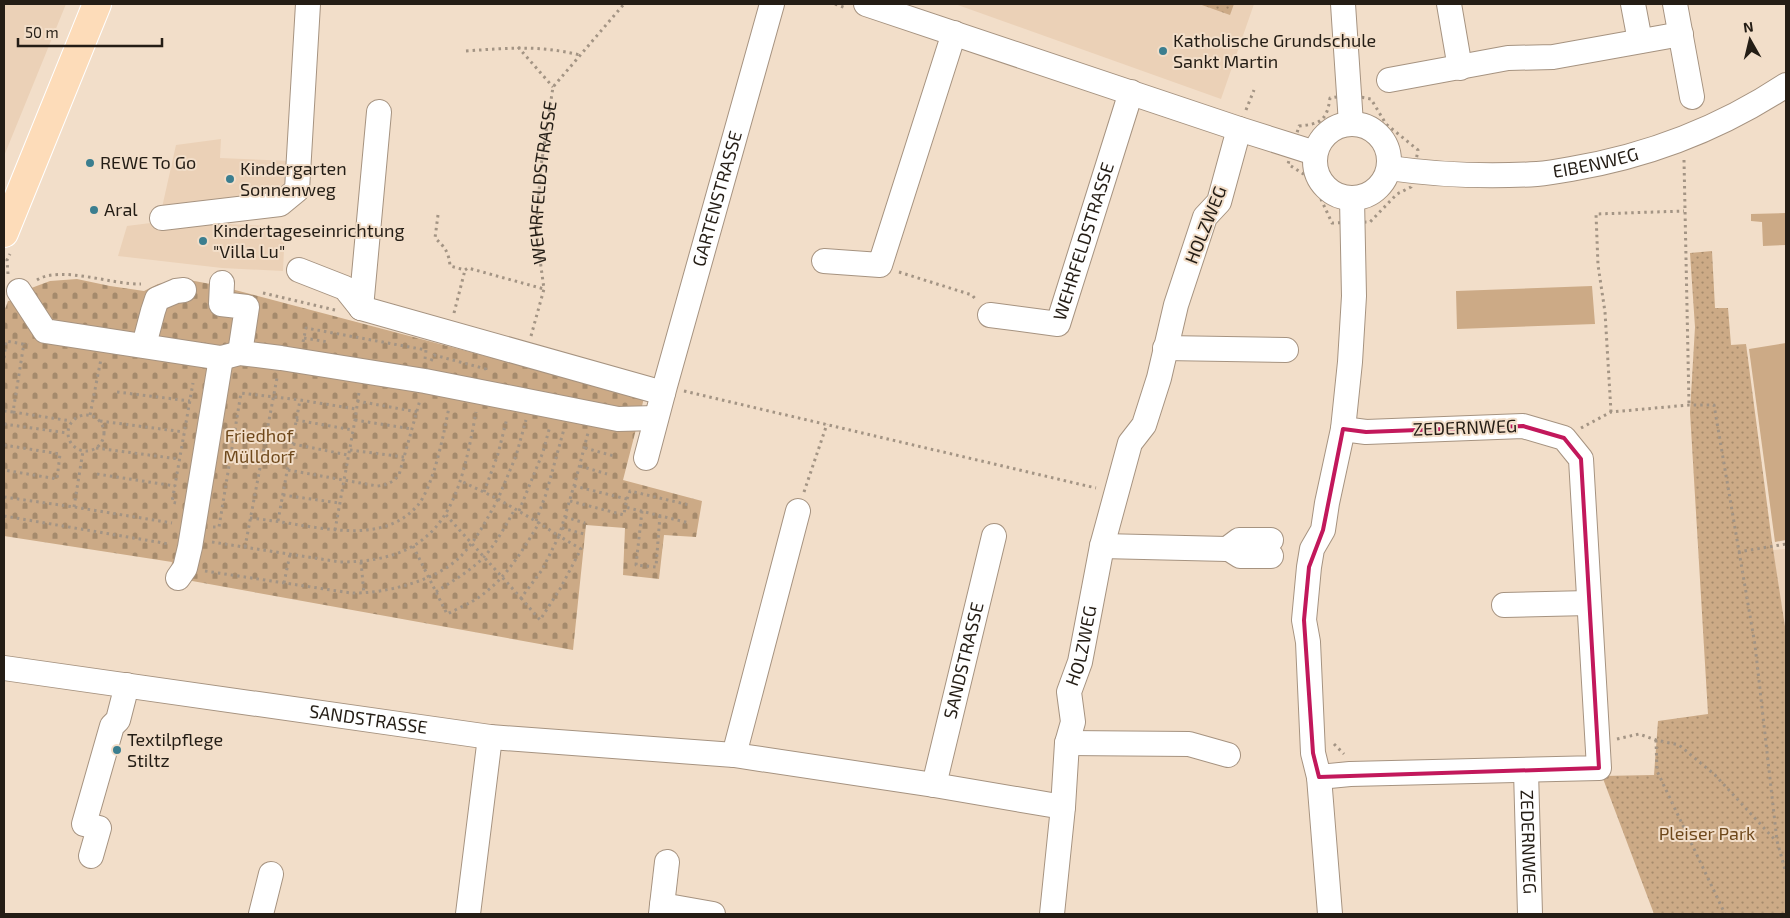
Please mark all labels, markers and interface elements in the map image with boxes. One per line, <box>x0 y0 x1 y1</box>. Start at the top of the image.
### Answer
scale bar <box>18 15 161 47</box>
north arrow <box>1725 15 1775 65</box>
text: N <box>1742 18 1754 36</box>
text: 50 m <box>25 23 59 41</box>
place label: Katholische Grundschule Sankt Martin <box>1173 29 1376 72</box>
marker: Katholische Grundschule Sankt Martin <box>1157 45 1169 57</box>
street label: WEHRFELDSTRASSE <box>523 99 561 266</box>
street label: GARTENSTRASSE <box>687 128 746 269</box>
street label: EIBENWEG <box>1551 142 1641 182</box>
place label: REWE To Go <box>100 151 196 173</box>
marker: REWE To Go <box>84 157 96 169</box>
place label: Kindergarten Sonnenweg <box>240 157 347 200</box>
street label: WEHRFELDSTRASSE <box>1048 159 1118 323</box>
marker: Kindergarten Sonnenweg <box>224 173 236 185</box>
street label: HOLZWEG <box>1180 183 1231 267</box>
place label: Aral <box>104 198 138 220</box>
marker: Aral <box>88 204 100 216</box>
place label: Kindertageseinrichtung "Villa Lu" <box>213 219 404 262</box>
marker: Kindertageseinrichtung "Villa Lu" <box>197 235 209 247</box>
street label: ZEDERNWEG <box>1412 414 1518 440</box>
park label: Friedhof Mülldorf <box>223 424 296 467</box>
street label: SANDSTRASSE <box>938 600 988 721</box>
street label: HOLZWEG <box>1060 604 1100 689</box>
street label: SANDSTRASSE <box>308 699 429 738</box>
place label: Textilpflege Stiltz <box>127 728 223 771</box>
marker: Textilpflege Stiltz <box>111 744 123 756</box>
street label: ZEDERNWEG <box>1517 789 1541 895</box>
park label: Pleiser Park <box>1659 822 1755 844</box>

